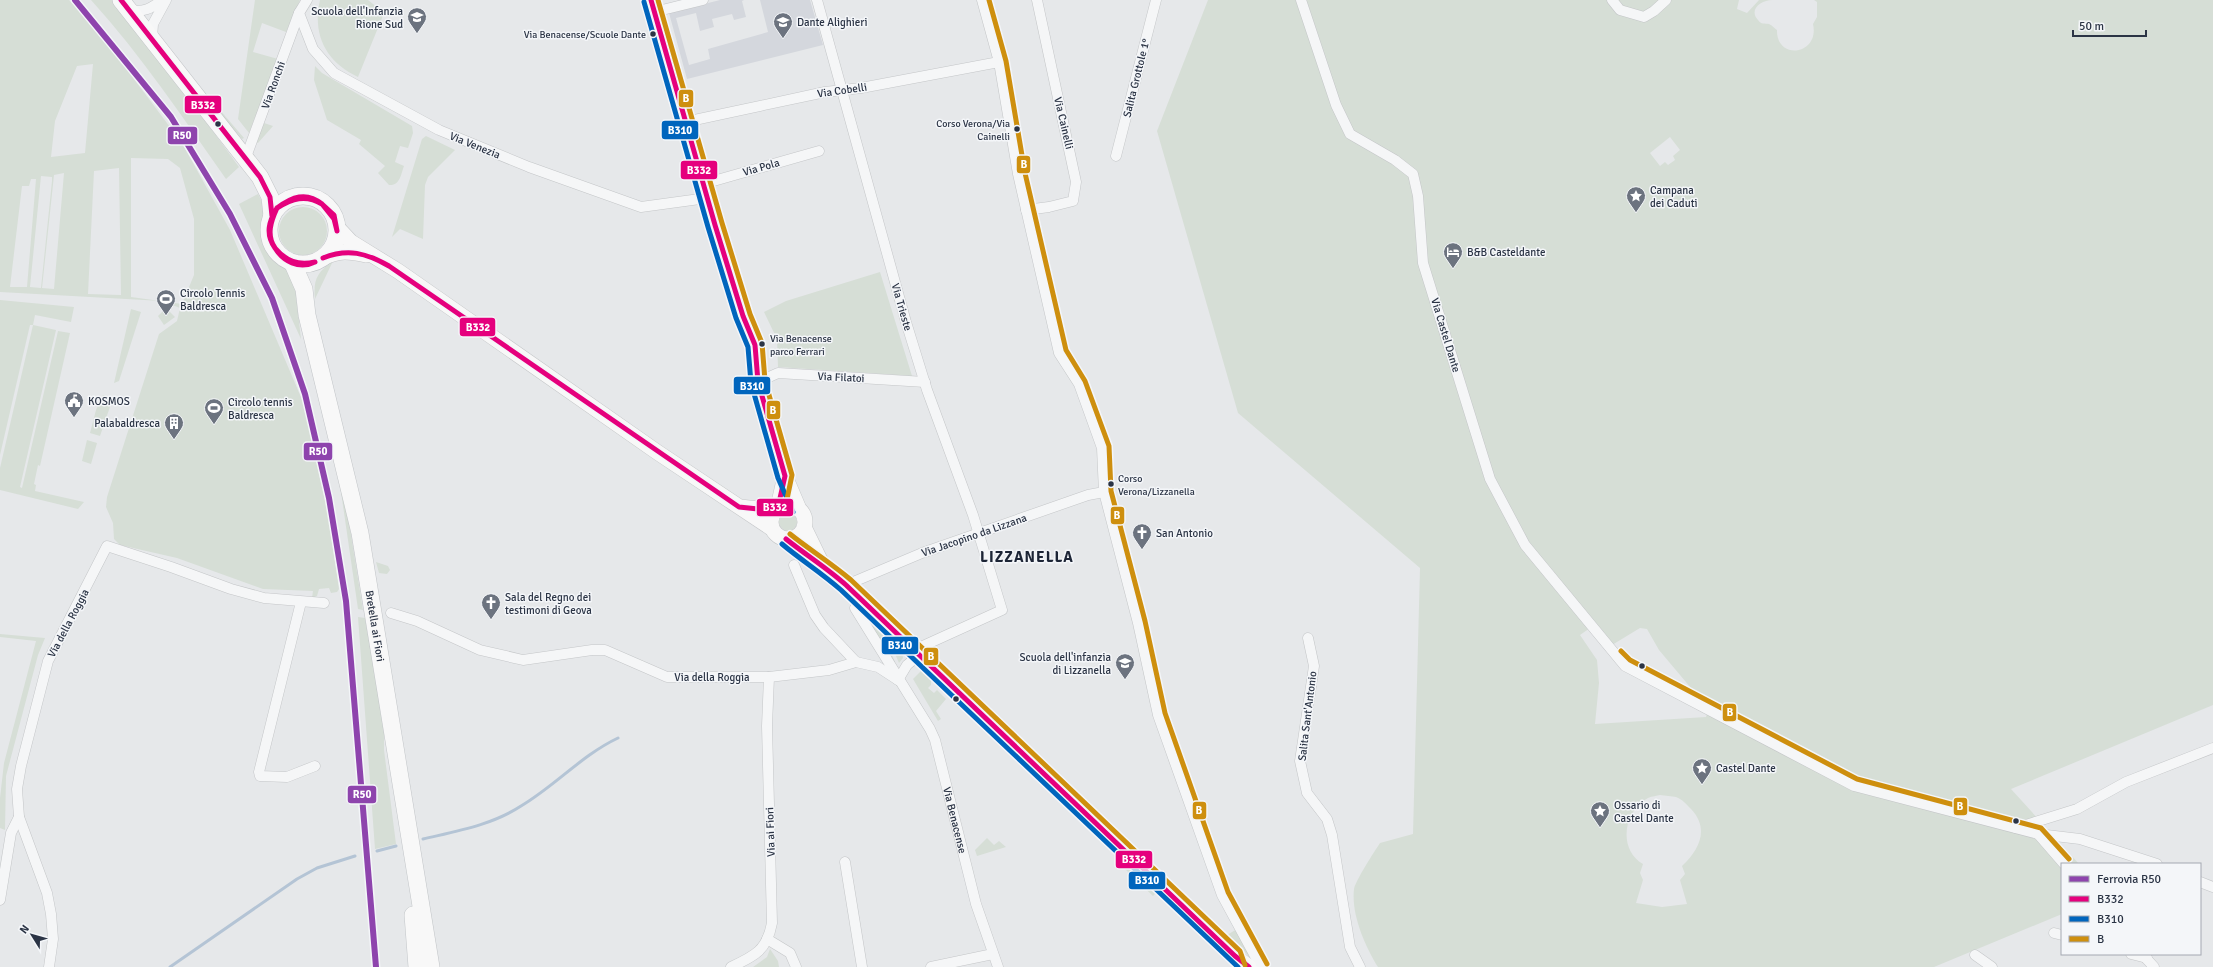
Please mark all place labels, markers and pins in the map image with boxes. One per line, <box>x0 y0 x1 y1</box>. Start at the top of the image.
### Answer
place label: Scuola dell'Infanzia Rione Sud <box>311 5 403 31</box>
school or university icon: Scuola dell'Infanzia Rione Sud <box>406 6 428 34</box>
school or university icon: Dante Alighieri <box>772 11 794 39</box>
place label: Dante Alighieri <box>797 16 868 29</box>
place label: Via Benacense/Scuole Dante <box>524 29 646 41</box>
marker: Via Benacense/Scuole Dante <box>648 29 658 39</box>
place label: Corso Verona/Via Cainelli <box>936 118 1010 143</box>
unlabelled marker <box>213 119 223 129</box>
marker: Corso Verona/Via Cainelli <box>1012 124 1022 134</box>
place label: Campana dei Caduti <box>1650 184 1698 210</box>
place icon: Campana dei Caduti <box>1625 185 1647 213</box>
hotel icon: B&B Casteldante <box>1442 241 1464 269</box>
place label: B&B Casteldante <box>1467 246 1546 259</box>
place label: Circolo Tennis Baldresca <box>180 287 246 313</box>
sports icon: Circolo Tennis Baldresca <box>155 288 177 316</box>
place label: Via Benacense parco Ferrari <box>770 333 832 358</box>
marker: Via Benacense parco Ferrari <box>757 339 767 349</box>
public building icon: KOSMOS <box>63 390 85 418</box>
place label: KOSMOS <box>88 395 130 408</box>
place label: Circolo tennis Baldresca <box>228 396 293 422</box>
sports icon: Circolo tennis Baldresca <box>203 397 225 425</box>
building icon: Palabaldresca <box>163 412 185 440</box>
place label: Palabaldresca <box>94 417 160 430</box>
place label: Corso Verona/Lizzanella <box>1118 473 1195 498</box>
marker: Corso Verona/Lizzanella <box>1106 479 1116 489</box>
church icon: San Antonio <box>1131 522 1153 550</box>
place label: San Antonio <box>1156 527 1213 540</box>
place label: Sala del Regno dei testimoni di Geova <box>505 591 592 617</box>
church icon: Sala del Regno dei testimoni di Geova <box>480 592 502 620</box>
place label: Scuola dell'infanzia di Lizzanella <box>1019 651 1111 677</box>
school or university icon: Scuola dell'infanzia di Lizzanella <box>1114 652 1136 680</box>
unlabelled marker <box>1637 661 1647 671</box>
unlabelled marker <box>951 694 961 704</box>
place icon: Castel Dante <box>1691 757 1713 785</box>
place label: Castel Dante <box>1716 762 1776 775</box>
place label: Ossario di Castel Dante <box>1614 799 1674 825</box>
place icon: Ossario di Castel Dante <box>1589 800 1611 828</box>
unlabelled marker <box>2011 816 2021 826</box>

